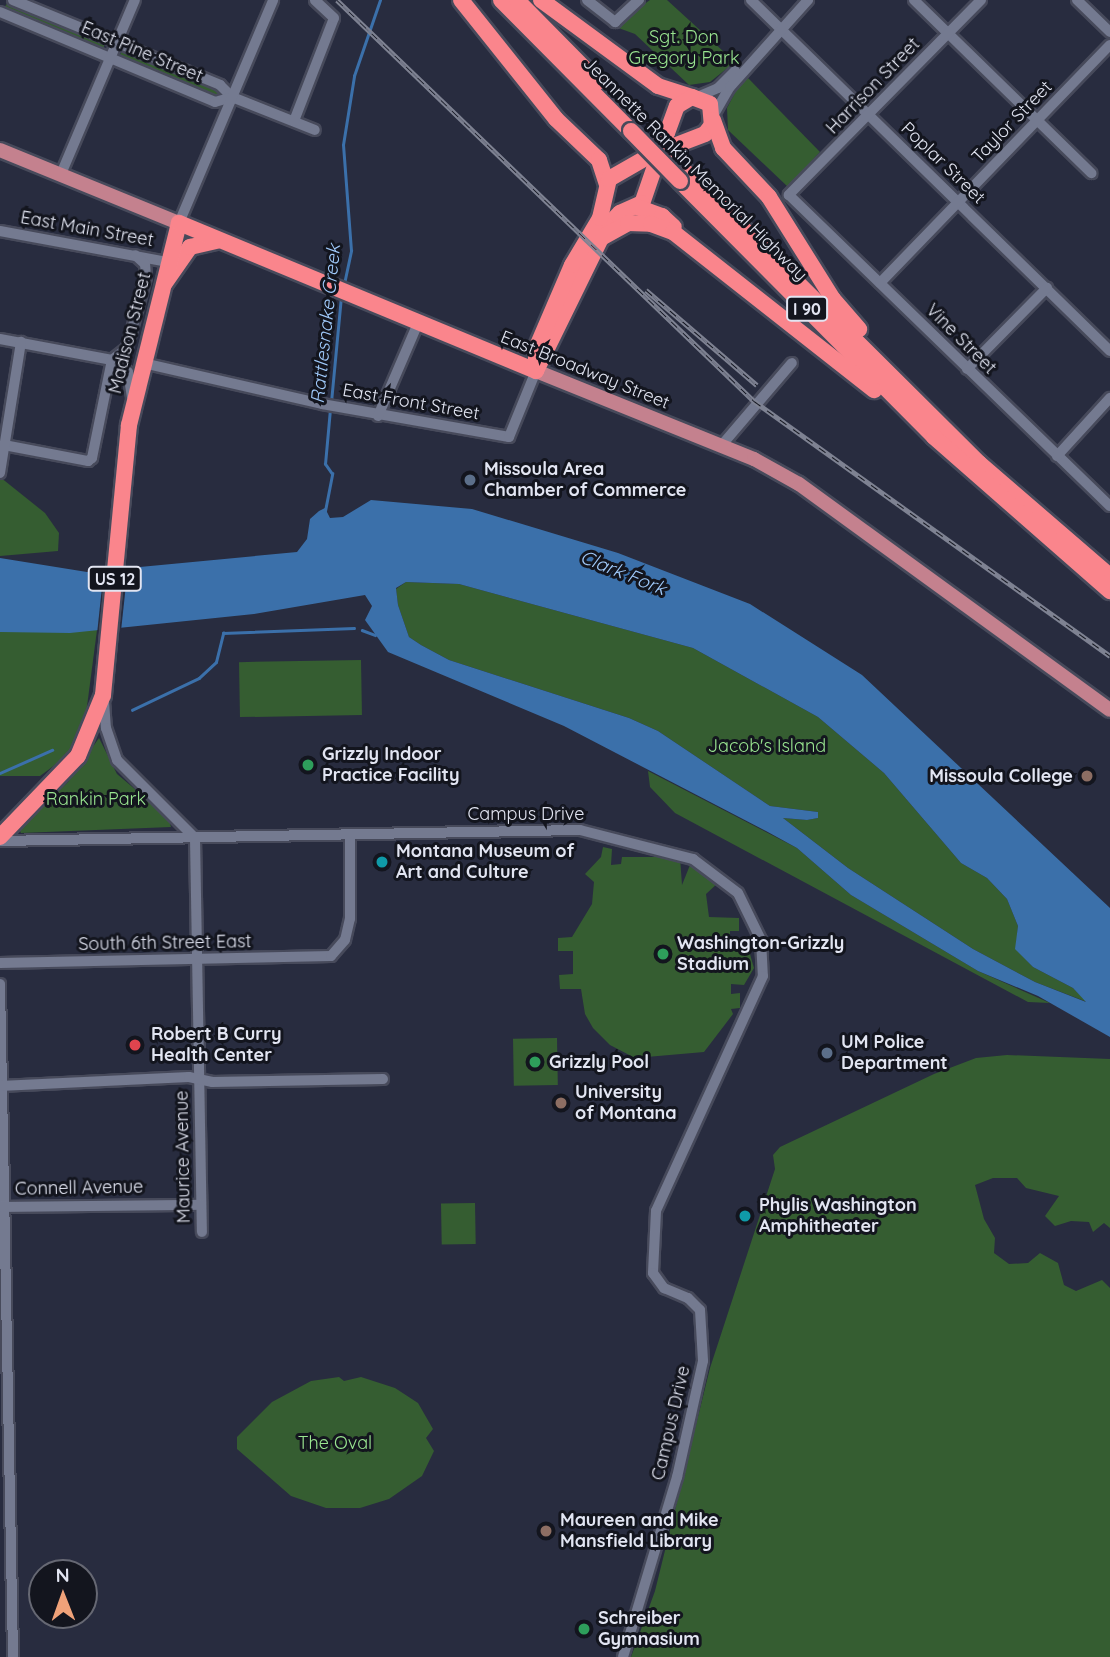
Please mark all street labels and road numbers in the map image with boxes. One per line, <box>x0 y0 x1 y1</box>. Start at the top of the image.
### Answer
street label: East Pine Street <box>78 17 206 87</box>
street label: Harrison Street <box>822 33 924 139</box>
street label: Jeannette Rankin Memorial Highway <box>578 52 812 286</box>
street label: Taylor Street <box>967 76 1057 168</box>
street label: Poplar Street <box>897 118 989 208</box>
street label: East Main Street <box>19 207 155 251</box>
street label: Madison Street <box>104 270 156 396</box>
road number: I 90 <box>786 296 828 322</box>
street label: Vine Street <box>921 299 1001 379</box>
street label: East Broadway Street <box>497 326 673 414</box>
street label: East Front Street <box>341 379 481 425</box>
road number: US 12 <box>87 566 143 592</box>
street label: Campus Drive <box>468 803 584 825</box>
street label: South 6th Street East <box>78 931 252 955</box>
street label: Maurice Avenue <box>171 1091 195 1223</box>
street label: Connell Avenue <box>15 1176 143 1200</box>
street label: Campus Drive <box>647 1364 695 1482</box>

